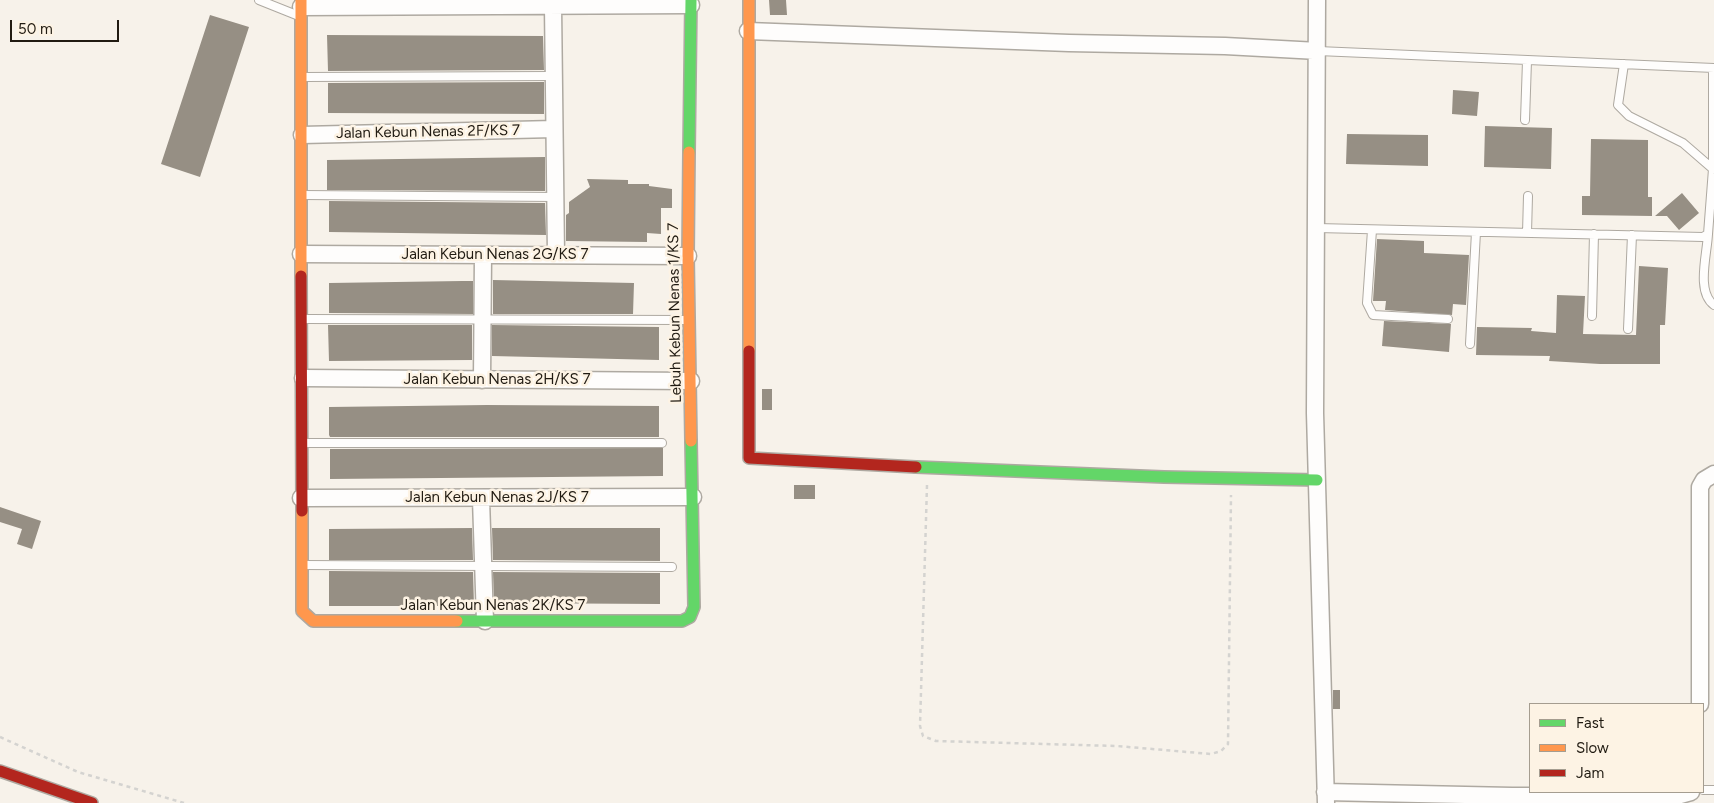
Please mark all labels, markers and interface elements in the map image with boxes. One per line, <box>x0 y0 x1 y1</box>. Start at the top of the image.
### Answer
scale bar <box>12 10 121 42</box>
text: 50 m <box>18 20 53 38</box>
street label: Jalan Kebun Nenas 2F/KS 7 <box>336 121 520 143</box>
street label: Lebuh Kebun Nenas 1/KS 7 <box>664 223 686 403</box>
street label: Jalan Kebun Nenas 2G/KS 7 <box>401 246 589 264</box>
street label: Jalan Kebun Nenas 2H/KS 7 <box>404 371 590 389</box>
street label: Jalan Kebun Nenas 2J/KS 7 <box>405 489 589 507</box>
street label: Jalan Kebun Nenas 2K/KS 7 <box>401 597 585 615</box>
legend <box>1529 703 1704 793</box>
text: Fast <box>1576 714 1604 732</box>
text: Slow <box>1576 739 1609 757</box>
text: Jam <box>1576 764 1604 782</box>

